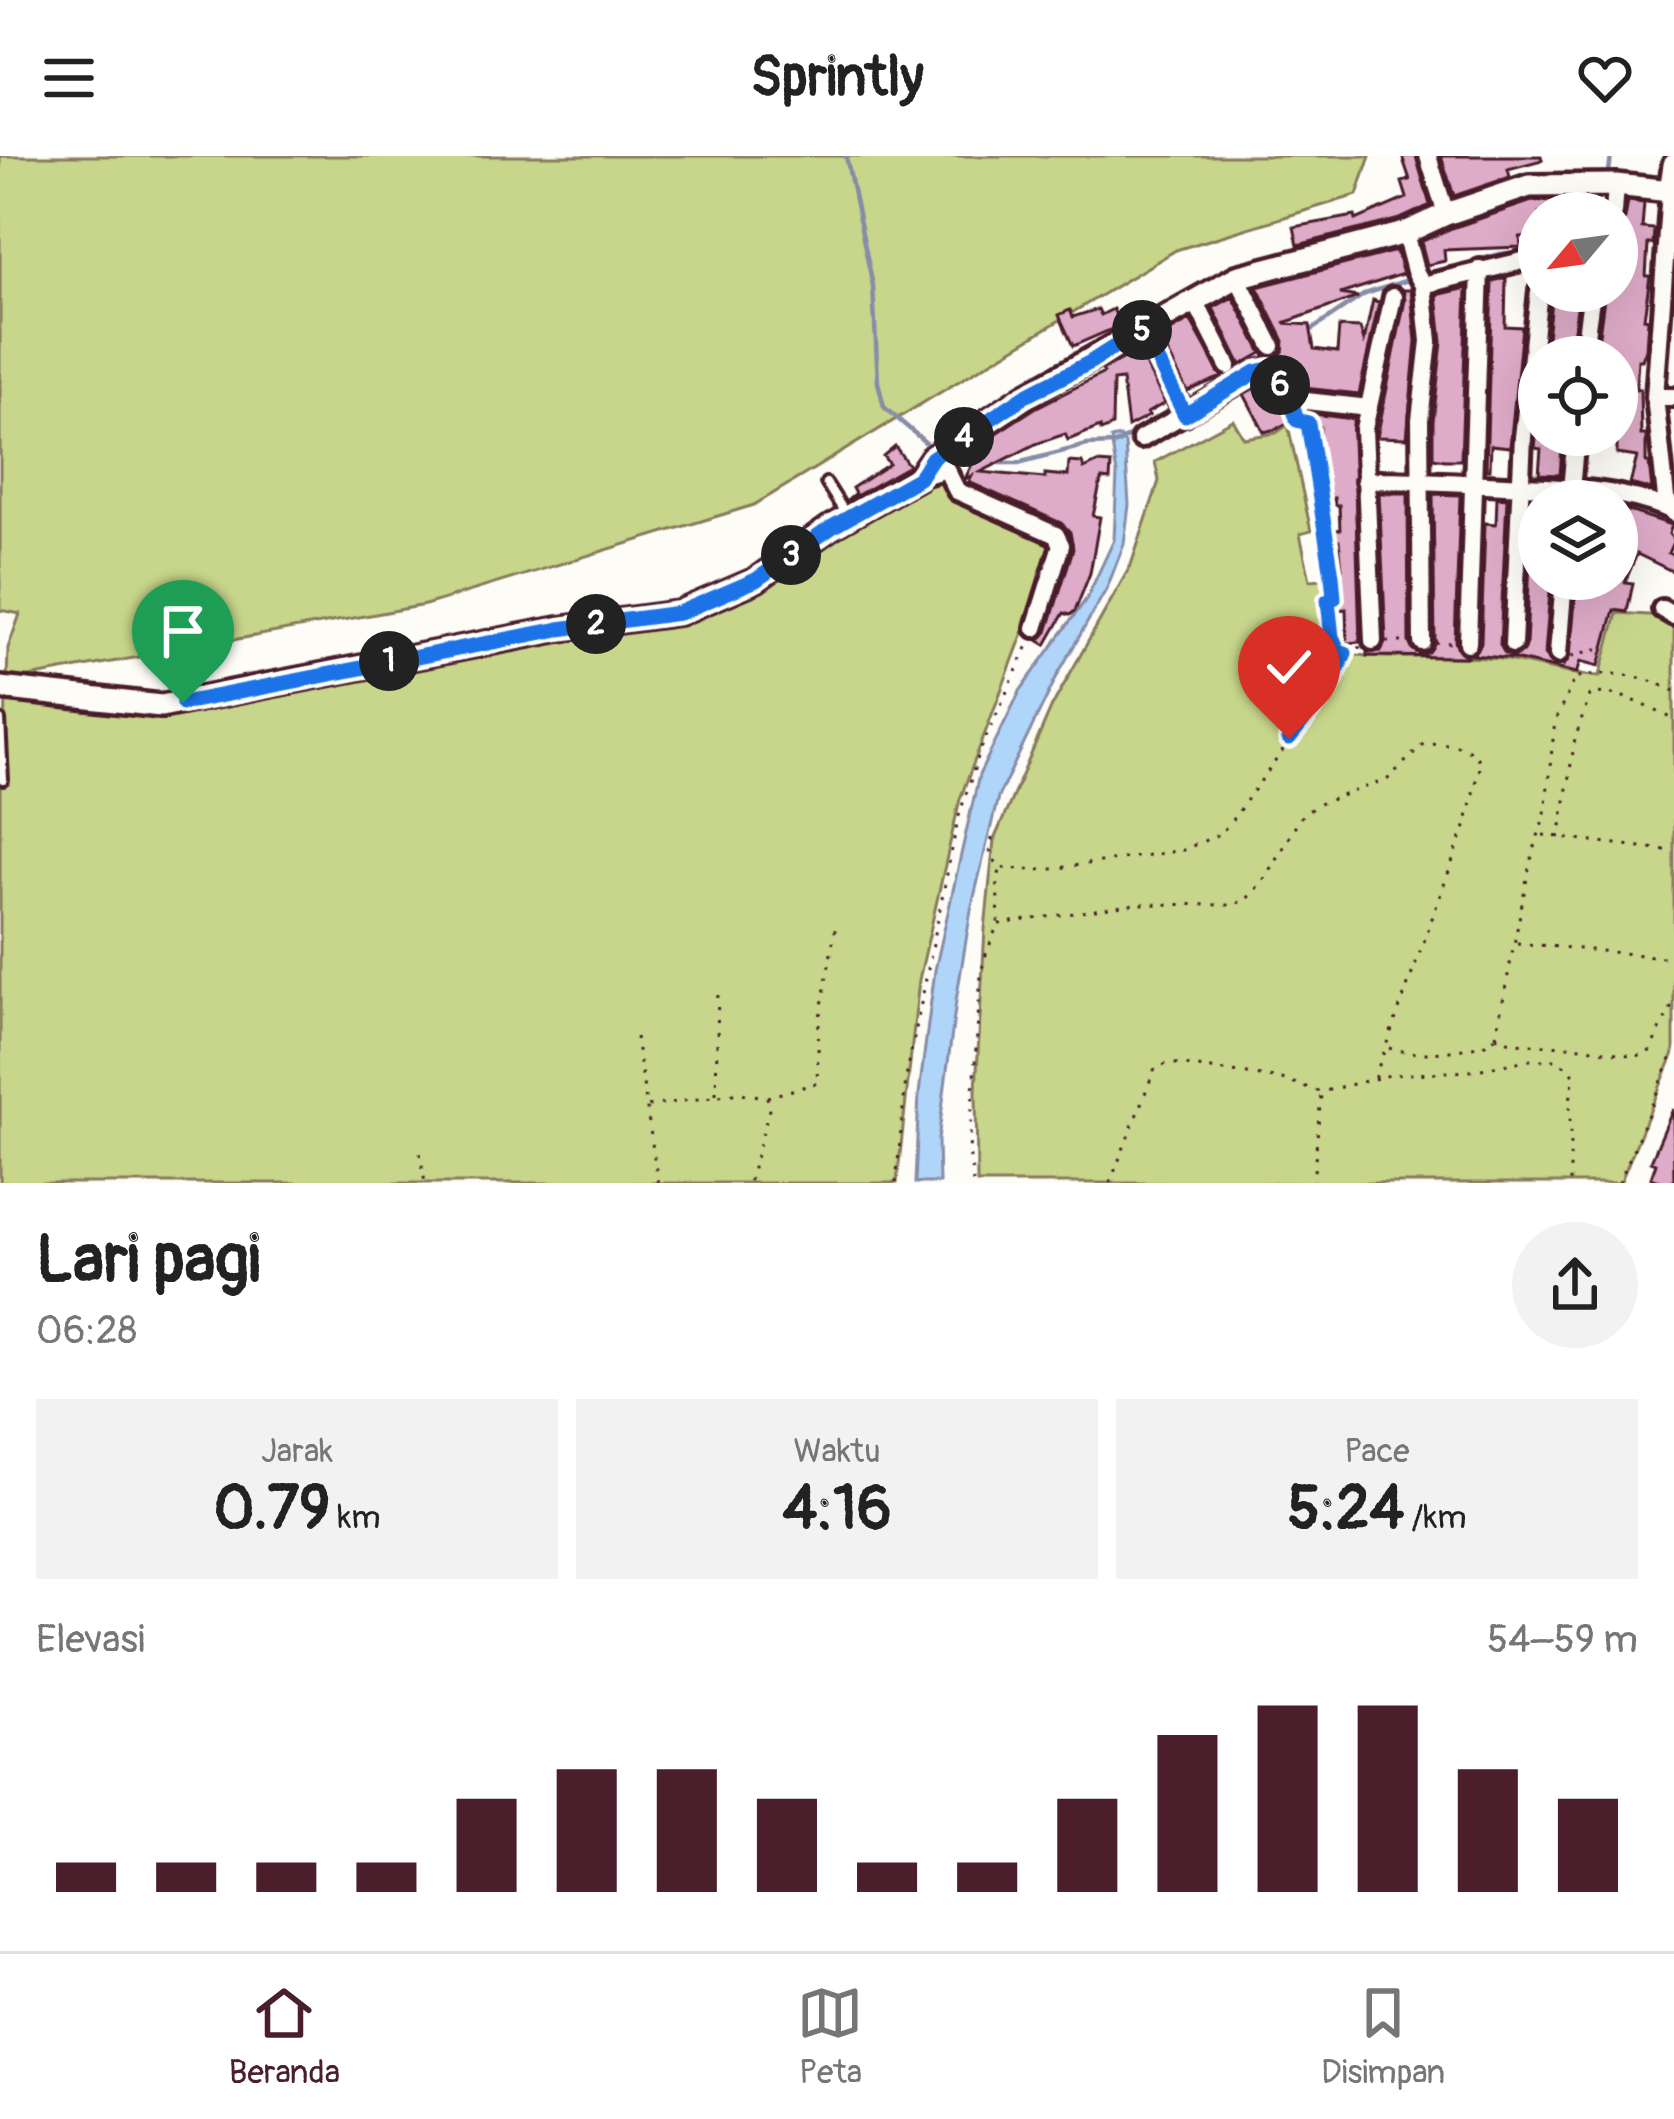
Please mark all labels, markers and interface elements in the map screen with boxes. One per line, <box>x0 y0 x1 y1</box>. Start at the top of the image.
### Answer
text: Sprintly <box>750 44 924 112</box>
icon: menu <box>36 45 102 111</box>
icon: heart <box>1572 45 1638 111</box>
north arrow <box>1518 192 1638 312</box>
map controls <box>1518 192 1638 600</box>
pin: 5 <box>1112 300 1172 360</box>
text: 5 <box>1133 309 1151 350</box>
button: locate <box>1518 336 1638 456</box>
pin: 6 <box>1250 355 1310 415</box>
text: 6 <box>1270 364 1290 405</box>
pin: 4 <box>934 407 994 467</box>
text: 4 <box>954 416 974 457</box>
button: layers <box>1518 480 1638 600</box>
pin: 3 <box>761 525 821 585</box>
text: 3 <box>782 534 800 575</box>
pin <box>132 580 234 703</box>
pin: 2 <box>566 594 626 654</box>
icon: arrive <box>150 598 216 664</box>
text: 2 <box>587 603 605 644</box>
pin <box>1238 616 1340 739</box>
pin: 1 <box>359 631 419 691</box>
icon: check <box>1256 634 1322 700</box>
text: 1 <box>383 640 395 681</box>
text: Lari pagi <box>36 1219 260 1302</box>
button: share <box>1512 1222 1638 1348</box>
text: 06:28 <box>36 1306 137 1355</box>
text: Jarak <box>261 1431 333 1472</box>
text: Waktu <box>793 1431 881 1472</box>
text: Pace <box>1344 1431 1410 1472</box>
text: 0.79 <box>214 1472 330 1547</box>
text: 4:16 <box>782 1472 892 1547</box>
text: 5:24 <box>1288 1472 1404 1547</box>
text: km <box>330 1497 381 1538</box>
text: /km <box>1404 1497 1466 1538</box>
text: Elevasi <box>36 1615 145 1664</box>
text: 54–59 m <box>1487 1615 1638 1664</box>
tab: Beranda <box>229 1980 340 2093</box>
tab: Peta <box>797 1980 863 2093</box>
tab: Disimpan <box>1321 1980 1445 2093</box>

